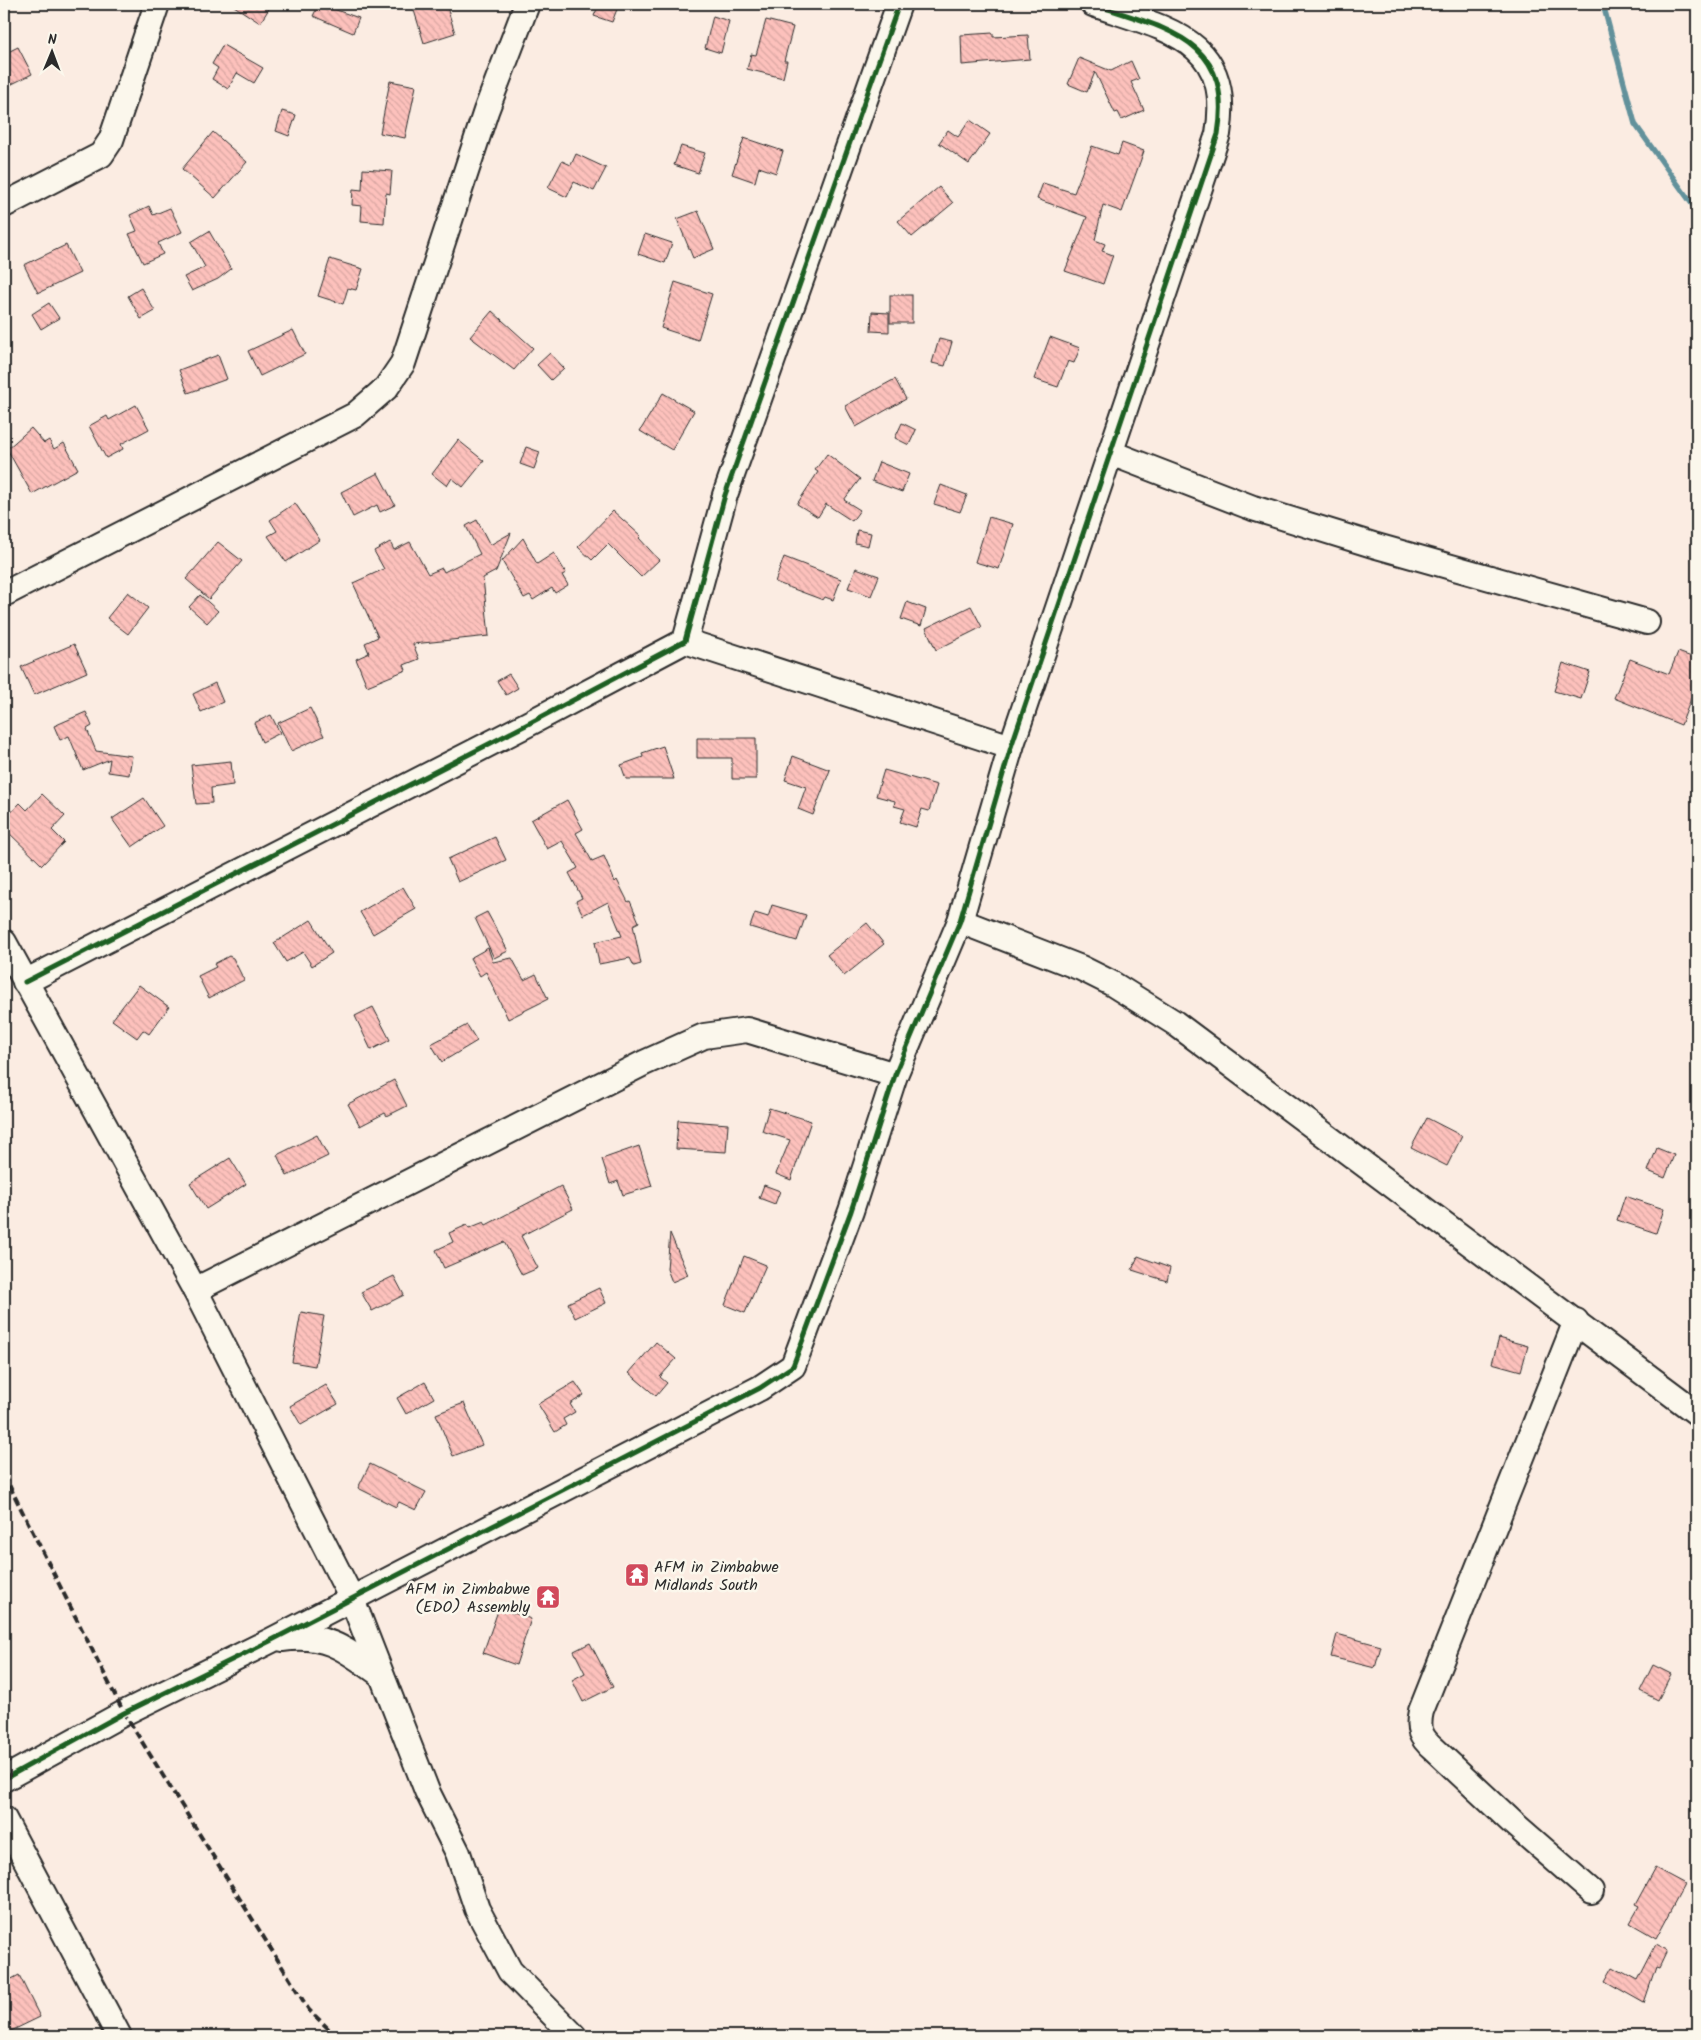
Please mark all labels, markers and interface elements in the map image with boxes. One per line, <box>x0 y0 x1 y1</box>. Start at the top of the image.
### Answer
north arrow <box>28 28 78 78</box>
text: N <box>48 29 57 51</box>
place label: AFM in Zimbabwe Midlands South <box>654 1555 779 1598</box>
temple icon: AFM in Zimbabwe Midlands South <box>624 1562 650 1588</box>
place label: AFM in Zimbabwe (EDO) Assembly <box>405 1577 530 1620</box>
temple icon: AFM in Zimbabwe (EDO) Assembly <box>535 1584 561 1610</box>

